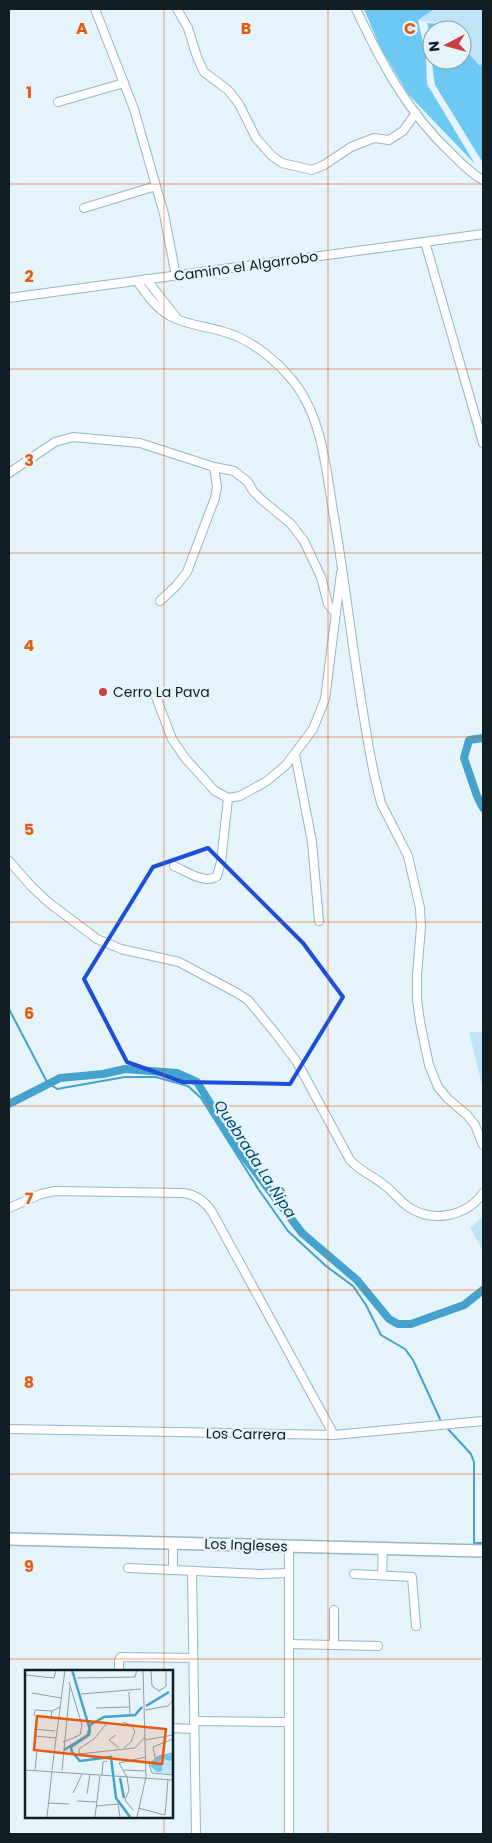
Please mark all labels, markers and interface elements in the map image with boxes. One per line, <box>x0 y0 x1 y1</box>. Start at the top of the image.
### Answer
text: A <box>76 17 88 40</box>
text: B <box>241 17 251 40</box>
text: C <box>404 17 416 40</box>
north arrow <box>422 20 472 70</box>
text: N <box>424 40 445 53</box>
text: 1 <box>26 81 32 104</box>
street label: Camino el Algarrobo <box>173 246 319 286</box>
text: 2 <box>24 265 34 288</box>
text: 3 <box>24 449 34 472</box>
text: 4 <box>24 634 35 657</box>
place label: Cerro La Pava <box>113 682 210 702</box>
marker: Cerro La Pava <box>97 686 109 698</box>
text: 5 <box>24 818 34 841</box>
text: 6 <box>24 1002 34 1025</box>
water label: Quebrada La Ñipa <box>209 1096 302 1222</box>
text: 7 <box>25 1187 34 1210</box>
text: 8 <box>24 1371 34 1394</box>
street label: Los Carrera <box>206 1423 286 1445</box>
street label: Los Ingleses <box>204 1534 288 1556</box>
text: 9 <box>24 1555 34 1578</box>
inset map <box>25 1670 172 1818</box>

